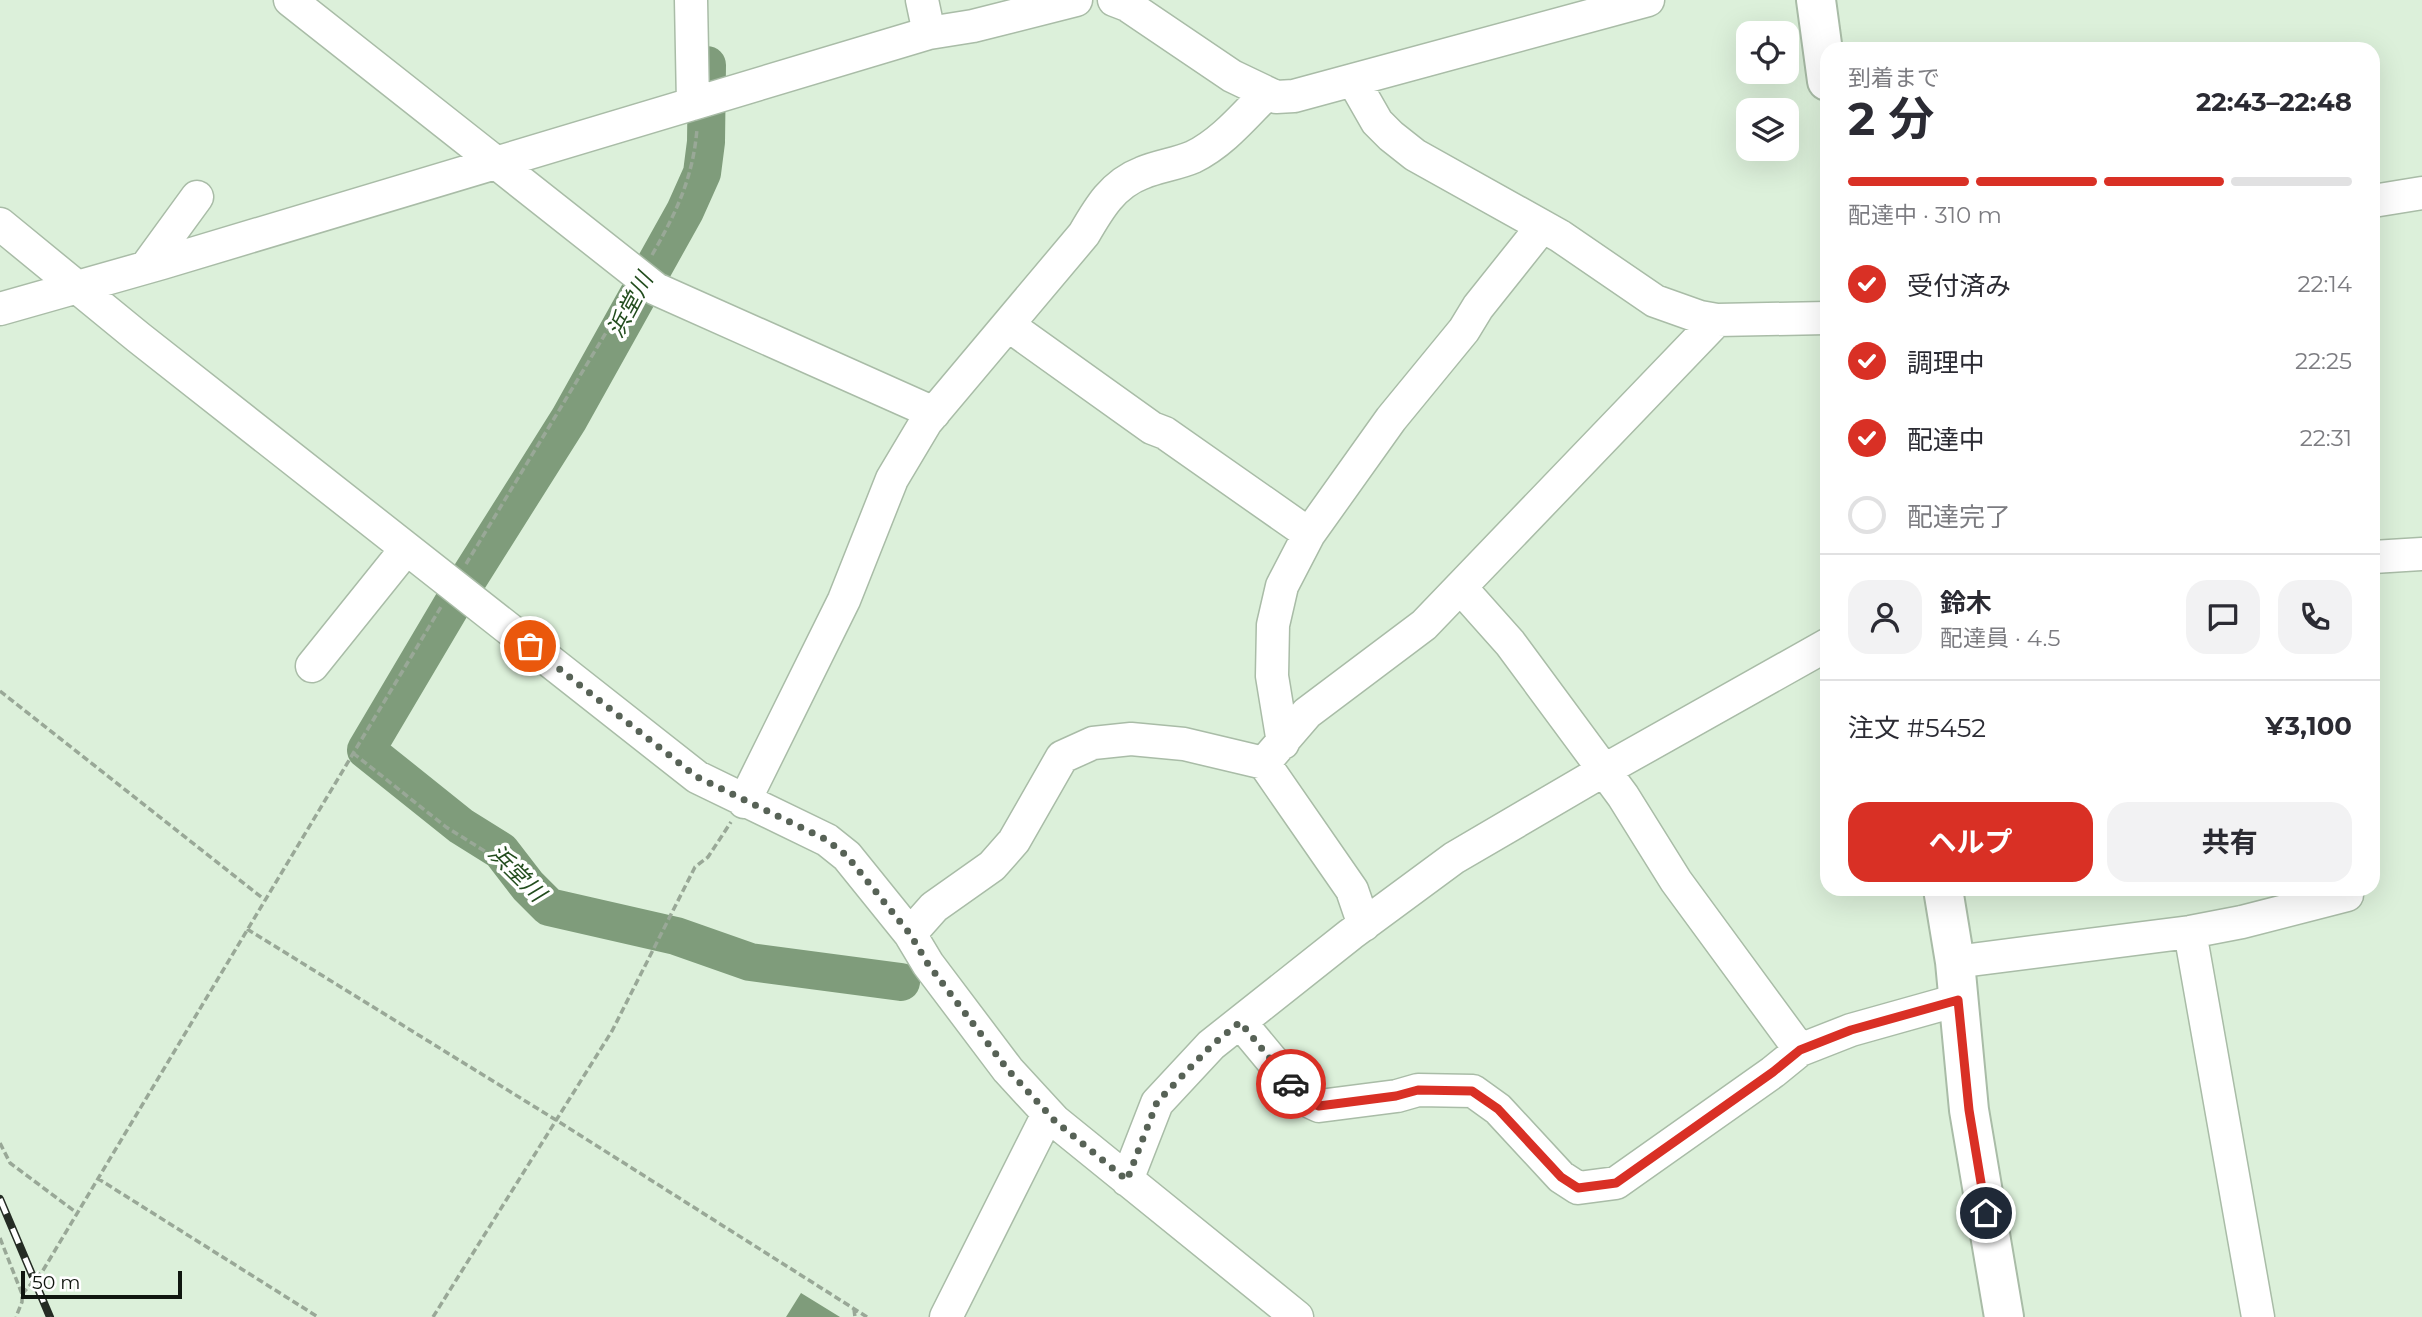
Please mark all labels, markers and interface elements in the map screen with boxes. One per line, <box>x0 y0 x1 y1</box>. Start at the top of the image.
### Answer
map controls <box>1736 21 1799 161</box>
button: locate <box>1736 21 1799 84</box>
text: 到着まで <box>1848 64 1940 92</box>
text: 22:43–22:48 <box>2196 86 2352 118</box>
text: 2 分 <box>1848 90 1934 147</box>
button: layers <box>1736 98 1799 161</box>
text: 配達中 · 310 m <box>1848 201 2002 229</box>
water label: 浜堂川 <box>601 265 660 342</box>
icon: check <box>1848 265 1886 303</box>
text: 受付済み <box>1907 270 2011 302</box>
text: 22:14 <box>2297 270 2352 298</box>
icon: check <box>1848 342 1886 380</box>
text: 調理中 <box>1907 347 1985 379</box>
text: 22:25 <box>2295 347 2352 375</box>
icon: check <box>1848 419 1886 457</box>
text: 配達中 <box>1907 424 1985 456</box>
text: 22:31 <box>2300 424 2352 452</box>
text: 配達完了 <box>1907 501 2011 533</box>
button: person <box>1848 580 1922 654</box>
button: chat <box>2186 580 2260 654</box>
button: phone <box>2278 580 2352 654</box>
text: 鈴木 <box>1940 587 1992 619</box>
pin <box>500 616 560 676</box>
text: 配達員 · 4.5 <box>1940 624 2060 652</box>
icon: bag <box>511 627 549 665</box>
text: ¥3,100 <box>2265 710 2352 742</box>
text: 注文 #5452 <box>1848 712 1986 744</box>
button: ヘルプ <box>1848 802 2093 882</box>
button: 共有 <box>2107 802 2352 882</box>
water label: 浜堂川 <box>483 839 553 909</box>
courier <box>1256 1049 1326 1119</box>
icon: car <box>1272 1065 1310 1103</box>
pin <box>1956 1183 2016 1243</box>
icon: home <box>1967 1194 2005 1232</box>
scale bar <box>21 1268 182 1300</box>
text: 50 m <box>32 1271 80 1294</box>

